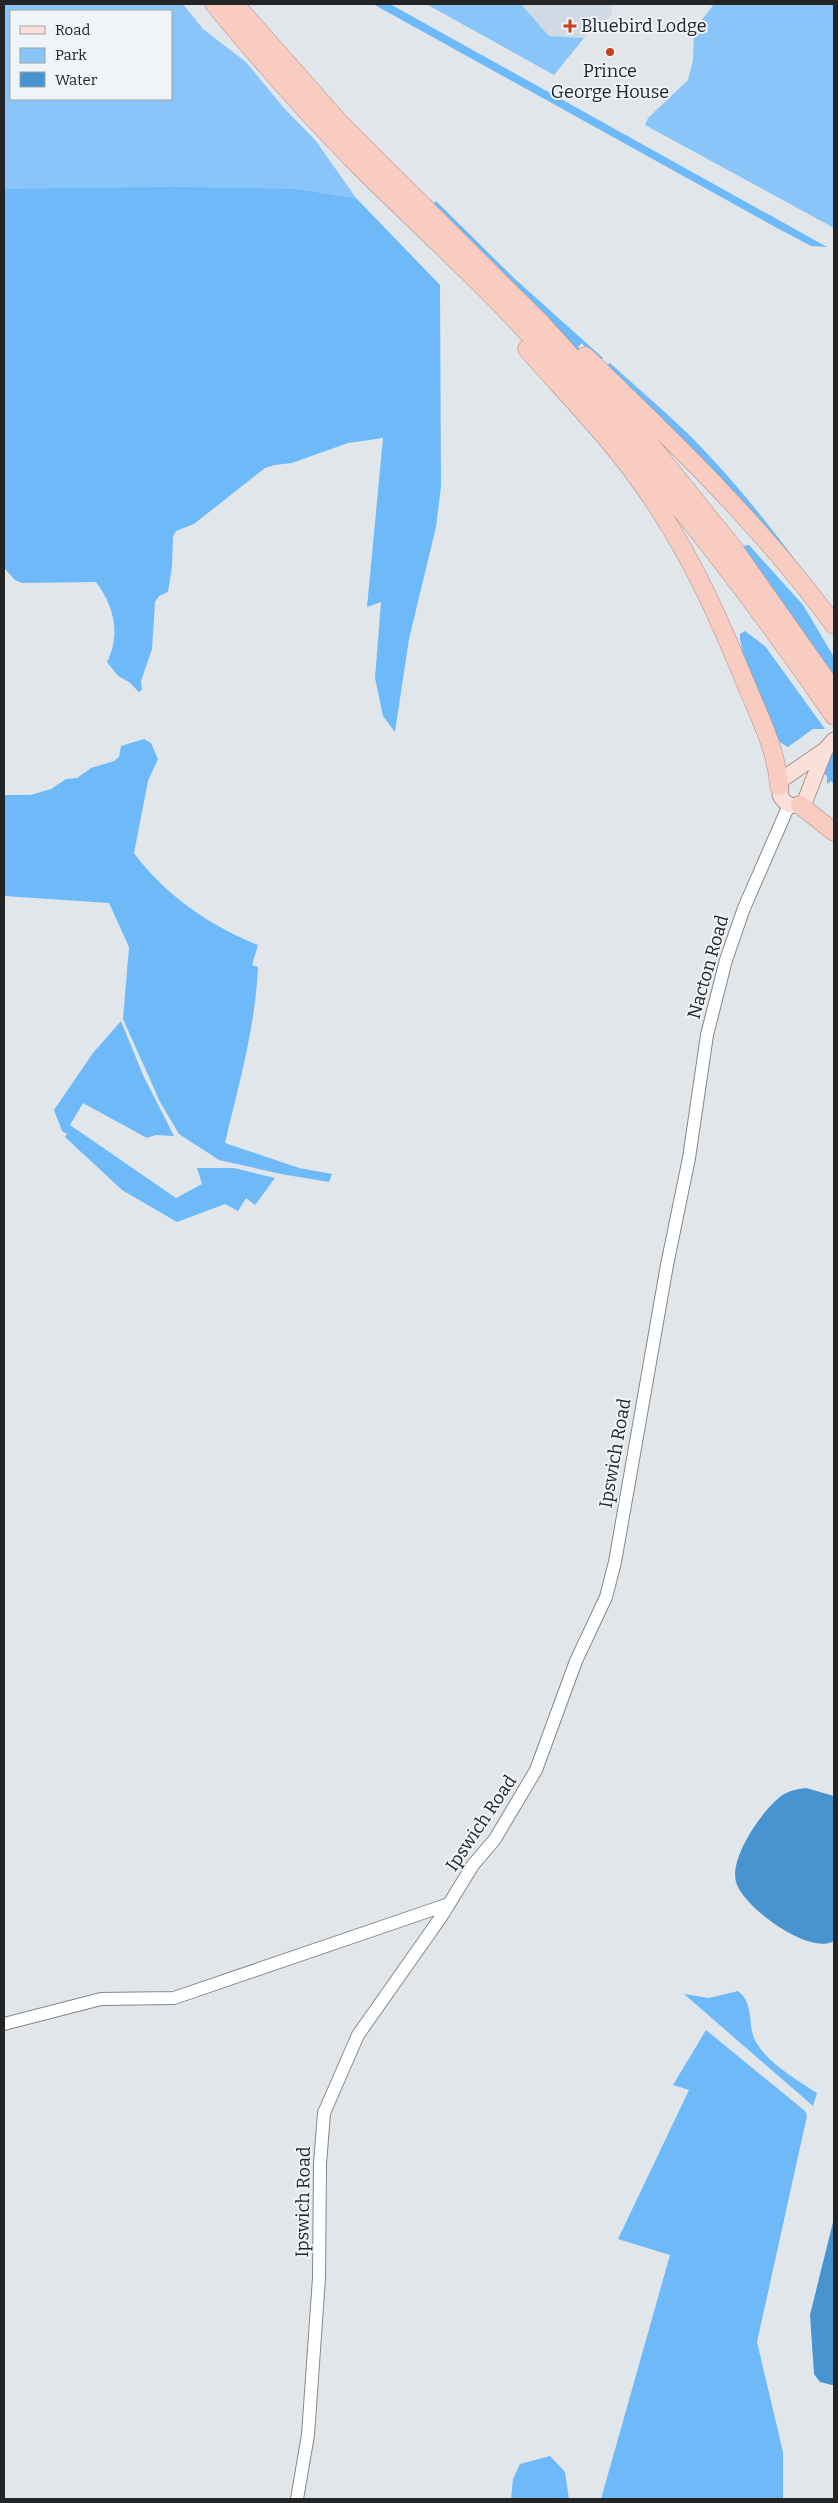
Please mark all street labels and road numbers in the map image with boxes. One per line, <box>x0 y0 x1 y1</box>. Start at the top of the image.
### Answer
street label: Nacton Road <box>683 912 733 1021</box>
street label: Ipswich Road <box>595 1396 636 1510</box>
street label: Ipswich Road <box>441 1771 521 1875</box>
street label: Ipswich Road <box>291 2146 315 2258</box>

